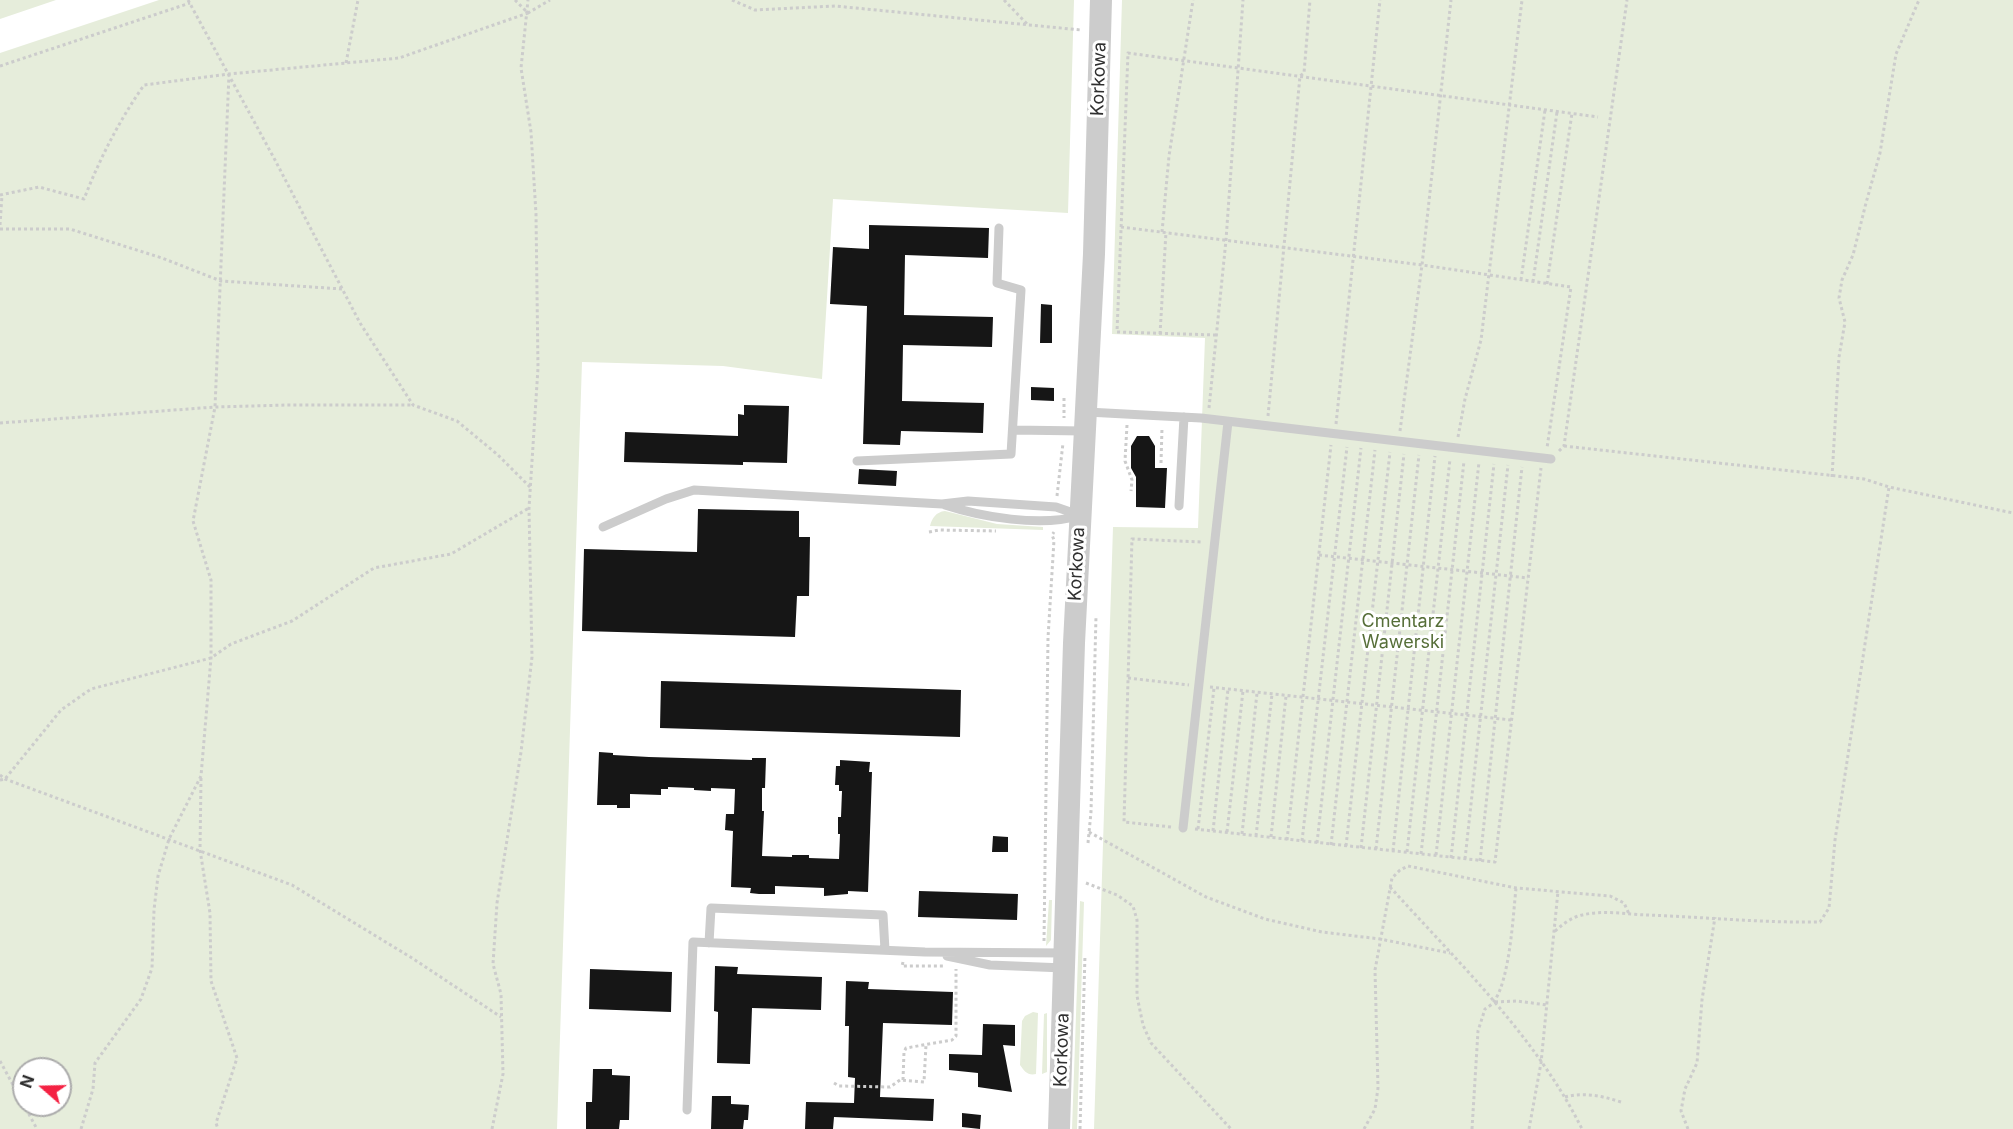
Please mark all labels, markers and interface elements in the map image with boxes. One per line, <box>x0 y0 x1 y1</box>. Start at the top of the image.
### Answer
street label: Korkowa <box>1087 42 1111 116</box>
street label: Korkowa <box>1064 526 1090 602</box>
park label: Cmentarz Wawerski <box>1362 611 1444 654</box>
street label: Korkowa <box>1050 1013 1074 1087</box>
north arrow <box>12 1057 72 1117</box>
text: N <box>15 1072 38 1091</box>

